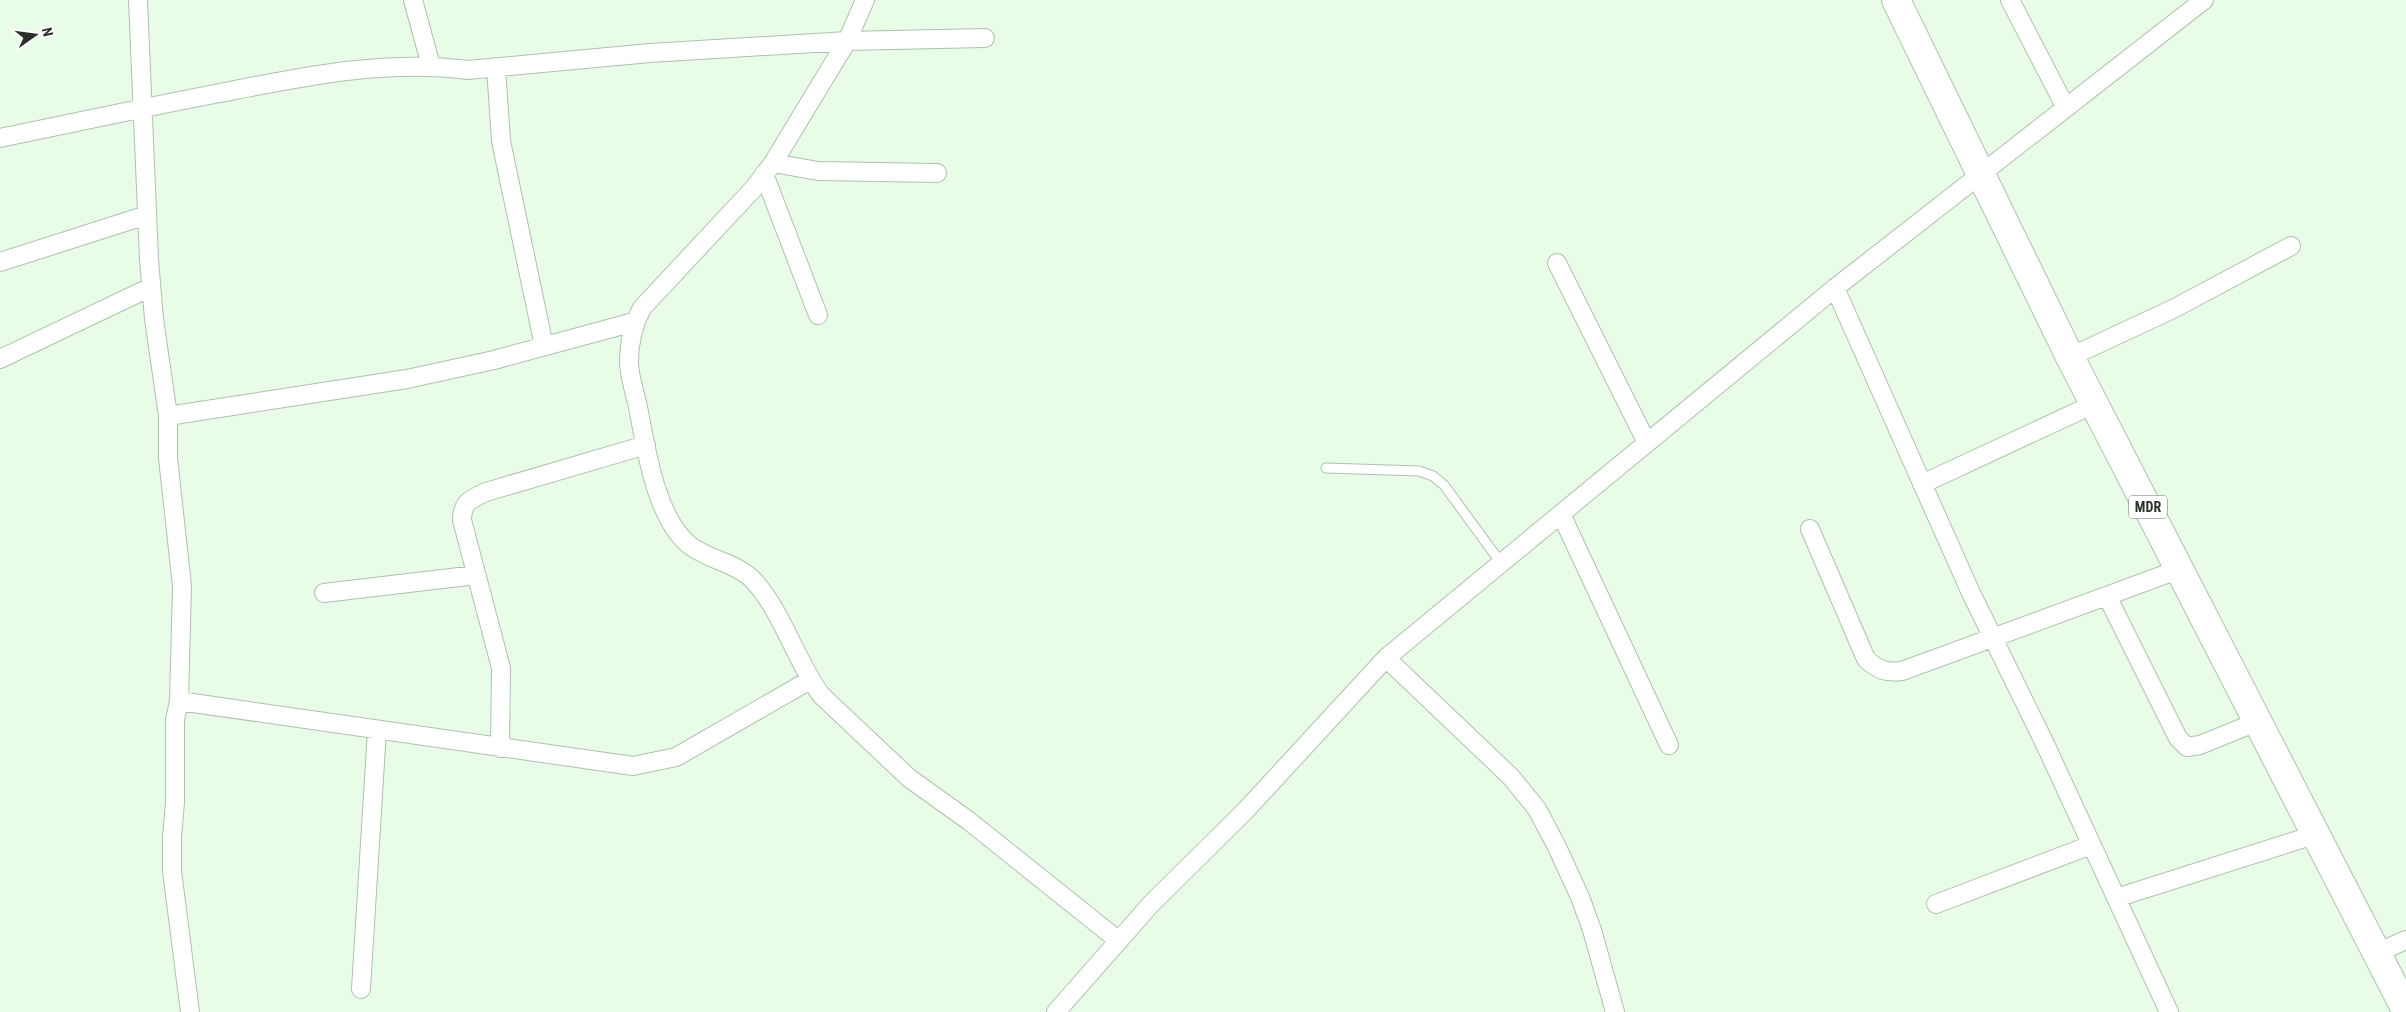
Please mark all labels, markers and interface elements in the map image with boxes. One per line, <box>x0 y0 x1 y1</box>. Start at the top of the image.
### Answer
north arrow <box>10 10 60 60</box>
text: N <box>39 26 56 38</box>
road number: MDR <box>2129 496 2167 518</box>

